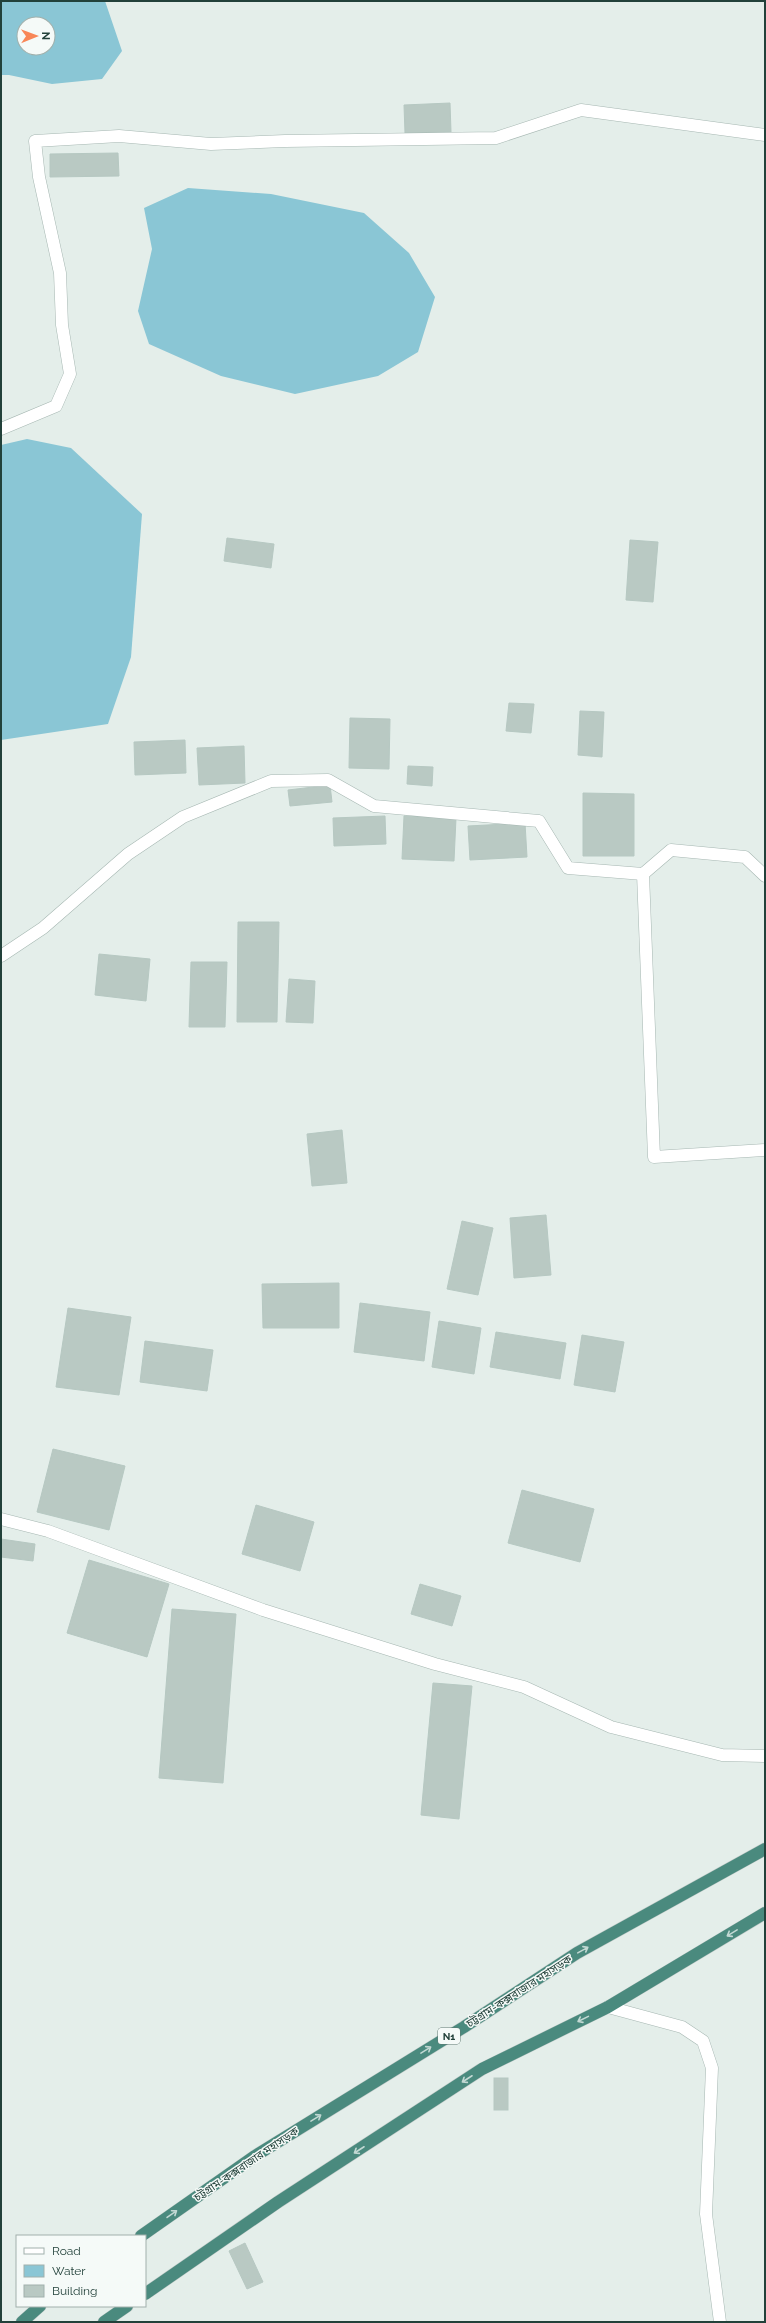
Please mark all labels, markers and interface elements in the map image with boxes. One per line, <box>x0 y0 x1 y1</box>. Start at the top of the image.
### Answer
north arrow <box>16 16 56 56</box>
text: N <box>39 32 52 40</box>
one-way arrow <box>726 1929 738 1937</box>
one-way arrow <box>577 1945 589 1953</box>
street label: চট্টগ্রাম-কক্সবাজার মহাসড়ক <box>463 1952 575 2031</box>
one-way arrow <box>577 2016 589 2023</box>
road number: N1 <box>438 2028 460 2044</box>
one-way arrow <box>420 2046 431 2054</box>
one-way arrow <box>462 2075 473 2083</box>
one-way arrow <box>310 2114 322 2122</box>
street label: চট্টগ্রাম-কক্সবাজার মহাসড়ক <box>191 2125 301 2205</box>
one-way arrow <box>353 2145 364 2154</box>
one-way arrow <box>167 2210 178 2218</box>
legend <box>16 2235 146 2307</box>
text: Road <box>52 2244 81 2258</box>
text: Water <box>52 2264 86 2278</box>
text: Building <box>52 2284 98 2298</box>

